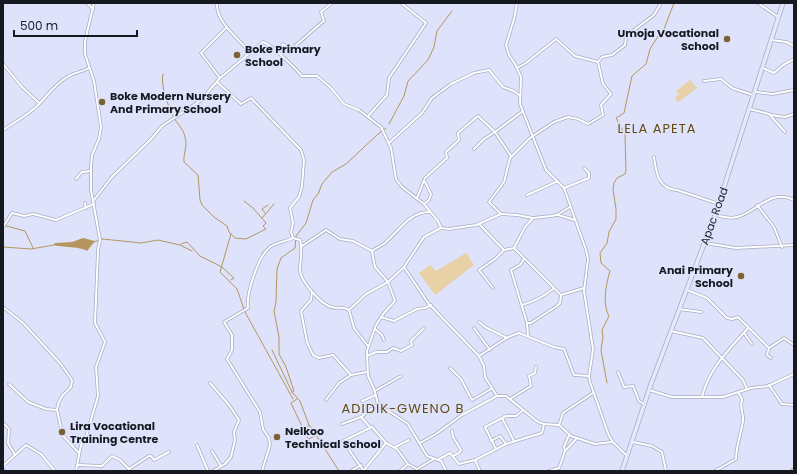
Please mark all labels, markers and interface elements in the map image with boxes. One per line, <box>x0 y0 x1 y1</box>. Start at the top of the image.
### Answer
scale bar <box>14 12 137 38</box>
text: 500 m <box>20 17 58 34</box>
place label: Umoja Vocational School <box>618 25 719 54</box>
marker: Umoja Vocational School <box>722 34 732 44</box>
place label: Boke Primary School <box>245 41 321 70</box>
marker: Boke Primary School <box>232 50 242 60</box>
place label: Boke Modern Nursery And Primary School <box>110 88 231 117</box>
marker: Boke Modern Nursery And Primary School <box>97 97 107 107</box>
district label: LELA APETA <box>618 119 696 138</box>
street label: Apac Road <box>696 185 732 247</box>
place label: Anai Primary School <box>659 262 733 291</box>
marker: Anai Primary School <box>736 271 746 281</box>
district label: ADIDIK-GWENO B <box>342 399 464 418</box>
place label: Lira Vocational Training Centre <box>70 418 159 447</box>
place label: Nelkoo Technical School <box>285 423 381 452</box>
marker: Lira Vocational Training Centre <box>57 427 67 437</box>
marker: Nelkoo Technical School <box>272 432 282 442</box>

